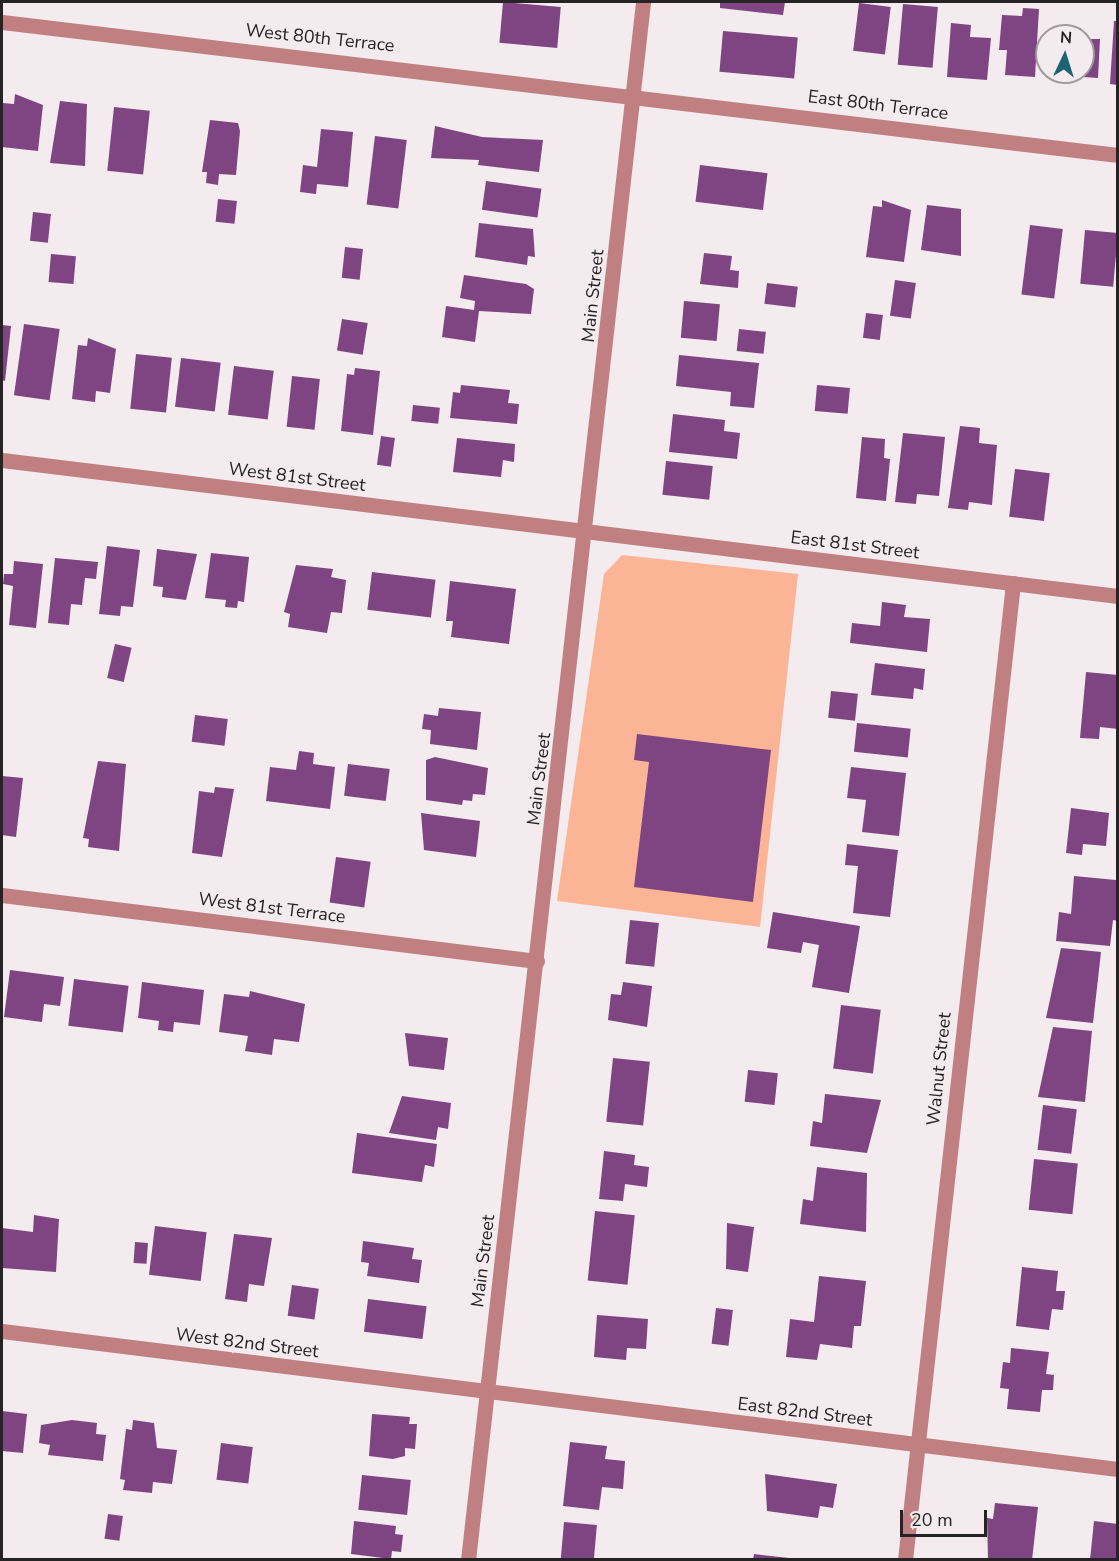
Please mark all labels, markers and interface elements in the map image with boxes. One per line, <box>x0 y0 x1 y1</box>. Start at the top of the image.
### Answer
street label: West 80th Terrace <box>244 19 396 57</box>
north arrow <box>1035 24 1095 84</box>
text: N <box>1059 27 1073 49</box>
street label: East 80th Terrace <box>807 86 949 124</box>
street label: Main Street <box>577 249 609 343</box>
street label: West 81st Street <box>227 458 367 496</box>
street label: East 81st Street <box>789 526 921 564</box>
street label: Main Street <box>523 731 555 827</box>
street label: West 81st Terrace <box>197 888 347 928</box>
street label: Walnut Street <box>922 1011 956 1127</box>
street label: Main Street <box>467 1213 499 1309</box>
street label: West 82nd Street <box>174 1324 320 1362</box>
street label: East 82nd Street <box>736 1393 874 1431</box>
scale bar <box>903 1498 990 1536</box>
text: 20 m <box>911 1508 953 1532</box>

